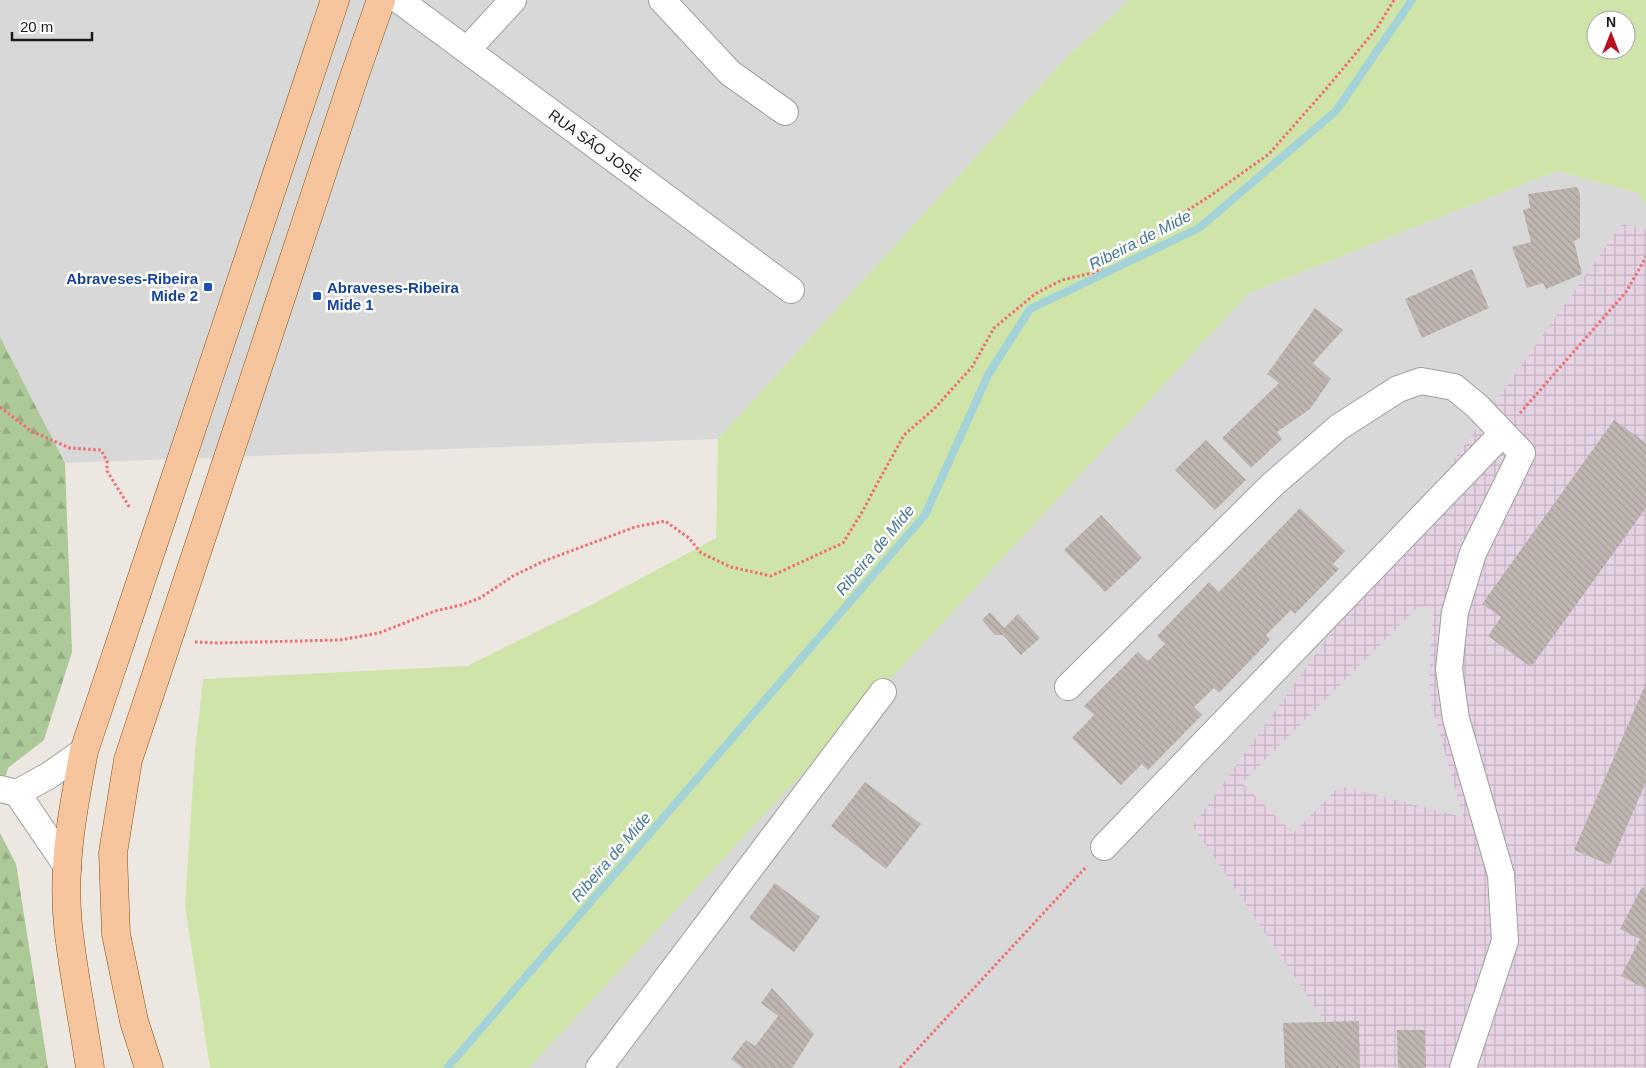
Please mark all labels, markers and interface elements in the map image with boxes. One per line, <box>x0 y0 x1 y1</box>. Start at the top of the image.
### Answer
scale bar <box>12 10 92 42</box>
north arrow <box>1586 10 1636 60</box>
text: N <box>1606 14 1616 30</box>
text: 20 m <box>20 18 53 35</box>
street label: RUA SÃO JOSÉ <box>545 106 645 184</box>
water label: Ribeira de Mide <box>1086 207 1194 273</box>
place label: Abraveses-Ribeira Mide 2 <box>66 270 199 304</box>
place label: Abraveses-Ribeira Mide 1 <box>327 279 459 313</box>
marker: Abraveses-Ribeira Mide 2 <box>202 281 214 293</box>
marker: Abraveses-Ribeira Mide 1 <box>311 290 323 302</box>
water label: Ribeira de Mide <box>832 502 918 598</box>
water label: Ribeira de Mide <box>568 809 654 905</box>

